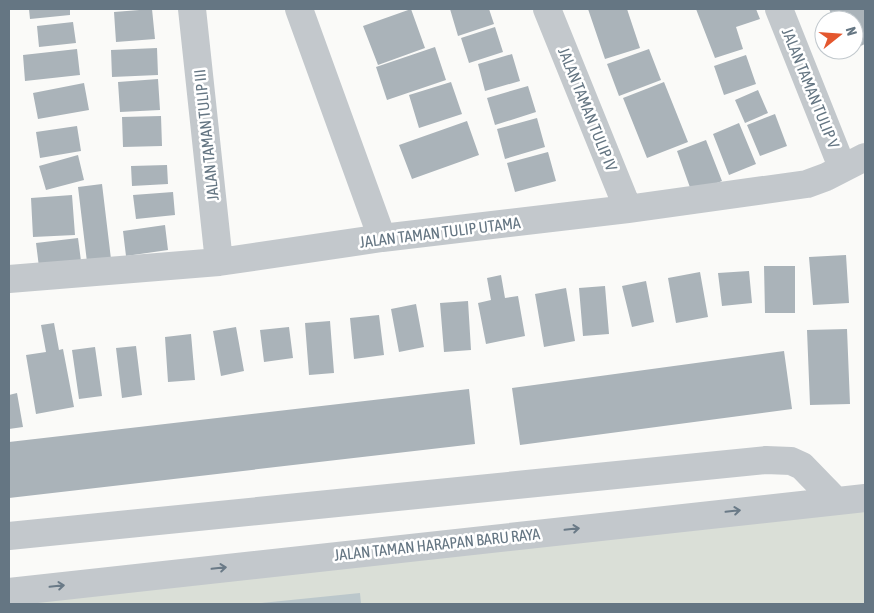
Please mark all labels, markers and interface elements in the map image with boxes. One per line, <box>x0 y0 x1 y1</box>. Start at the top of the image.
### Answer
north arrow <box>814 10 864 60</box>
street label: JALAN TAMAN TULIP V <box>779 25 843 151</box>
text: N <box>843 25 860 37</box>
street label: JALAN TAMAN TULIP IV <box>555 45 621 174</box>
street label: JALAN TAMAN TULIP III <box>190 68 222 202</box>
street label: JALAN TAMAN TULIP UTAMA <box>358 213 522 251</box>
one-way arrow <box>725 506 741 516</box>
street label: JALAN TAMAN HARAPAN BARU RAYA <box>333 524 541 564</box>
one-way arrow <box>563 524 579 534</box>
one-way arrow <box>210 563 226 573</box>
one-way arrow <box>49 581 65 591</box>

